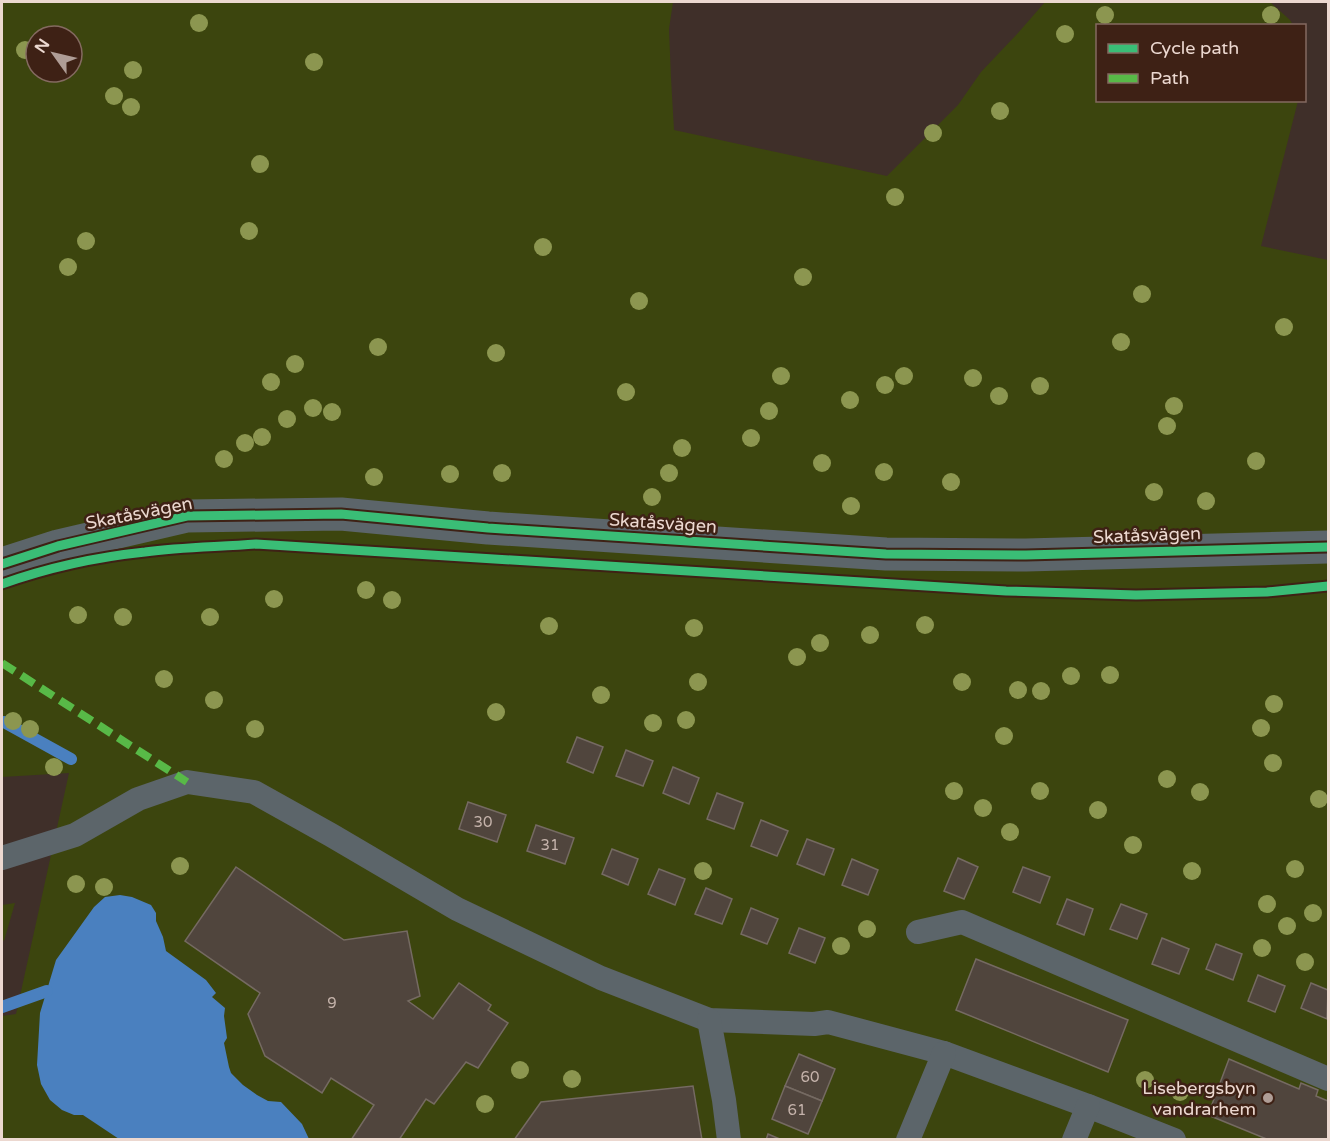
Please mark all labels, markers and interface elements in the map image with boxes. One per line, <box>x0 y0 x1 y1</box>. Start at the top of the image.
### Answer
north arrow <box>24 24 84 84</box>
legend <box>1096 24 1306 102</box>
text: N <box>31 35 54 57</box>
text: Cycle path <box>1150 37 1239 59</box>
text: Path <box>1150 67 1189 89</box>
street label: Skatåsvägen <box>84 492 194 534</box>
street label: Skatåsvägen <box>608 508 718 538</box>
street label: Skatåsvägen <box>1093 522 1201 548</box>
house number: 30 <box>474 813 492 831</box>
house number: 31 <box>541 836 559 854</box>
house number: 9 <box>327 994 337 1012</box>
house number: 60 <box>801 1068 819 1086</box>
place label: Lisebergsbyn vandrarhem <box>1142 1077 1256 1120</box>
marker: Lisebergsbyn vandrarhem <box>1261 1091 1275 1105</box>
house number: 61 <box>788 1101 806 1119</box>

